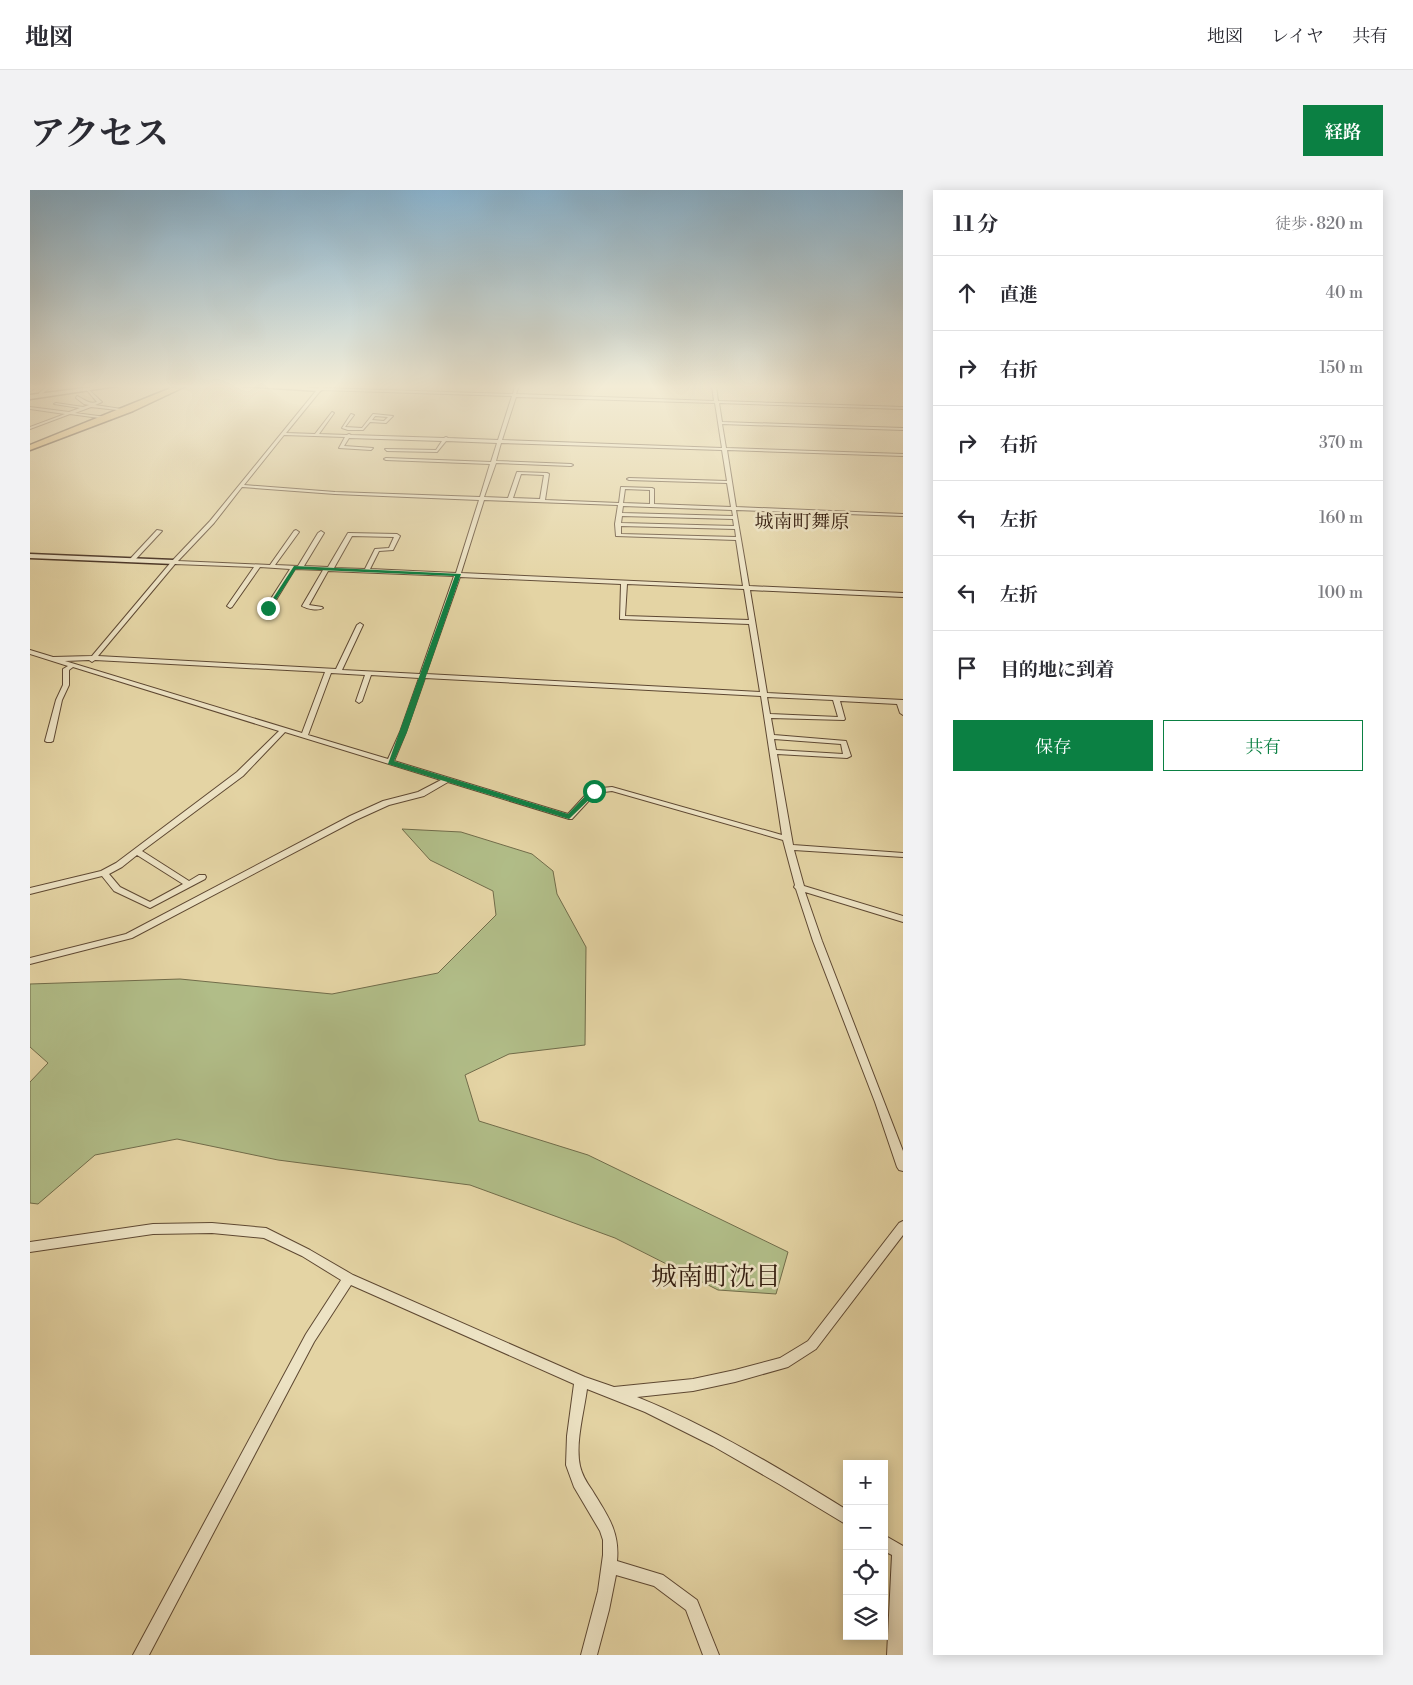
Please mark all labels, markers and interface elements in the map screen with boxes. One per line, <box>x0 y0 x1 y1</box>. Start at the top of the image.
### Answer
text: 地図 <box>25 23 73 53</box>
text: 地図 <box>1207 25 1243 48</box>
text: レイヤ <box>1271 25 1324 48</box>
text: 共有 <box>1352 25 1388 48</box>
button: 経路 <box>1303 105 1383 156</box>
text: アクセス <box>30 113 169 156</box>
text: 11 分 <box>953 212 998 238</box>
text: 徒歩 · 820 m <box>1275 214 1363 234</box>
icon: ahead <box>953 279 981 307</box>
text: 直進 <box>1000 283 1038 307</box>
text: 40 m <box>1326 283 1363 303</box>
icon: right <box>953 354 981 382</box>
text: 右折 <box>1000 358 1038 382</box>
text: 150 m <box>1319 358 1363 378</box>
icon: right <box>953 429 981 457</box>
text: 右折 <box>1000 433 1038 457</box>
text: 370 m <box>1319 433 1363 453</box>
icon: left <box>953 504 981 532</box>
text: 左折 <box>1000 508 1038 532</box>
text: 160 m <box>1319 508 1363 528</box>
district label: 城南町舞原 <box>754 510 850 534</box>
icon: left <box>953 579 981 607</box>
text: 左折 <box>1000 583 1038 607</box>
text: 100 m <box>1318 583 1363 603</box>
route end <box>257 597 280 620</box>
icon: arrive <box>953 654 981 682</box>
text: 目的地に到着 <box>1000 658 1114 682</box>
button: 保存 <box>953 720 1153 771</box>
button: 共有 <box>1163 720 1363 771</box>
route start <box>583 780 606 803</box>
district label: 城南町沈目 <box>651 1261 781 1293</box>
map controls <box>843 1460 888 1640</box>
button: + <box>843 1460 888 1505</box>
button: − <box>843 1505 888 1550</box>
button: locate <box>843 1550 888 1595</box>
button: layers <box>843 1595 888 1640</box>

